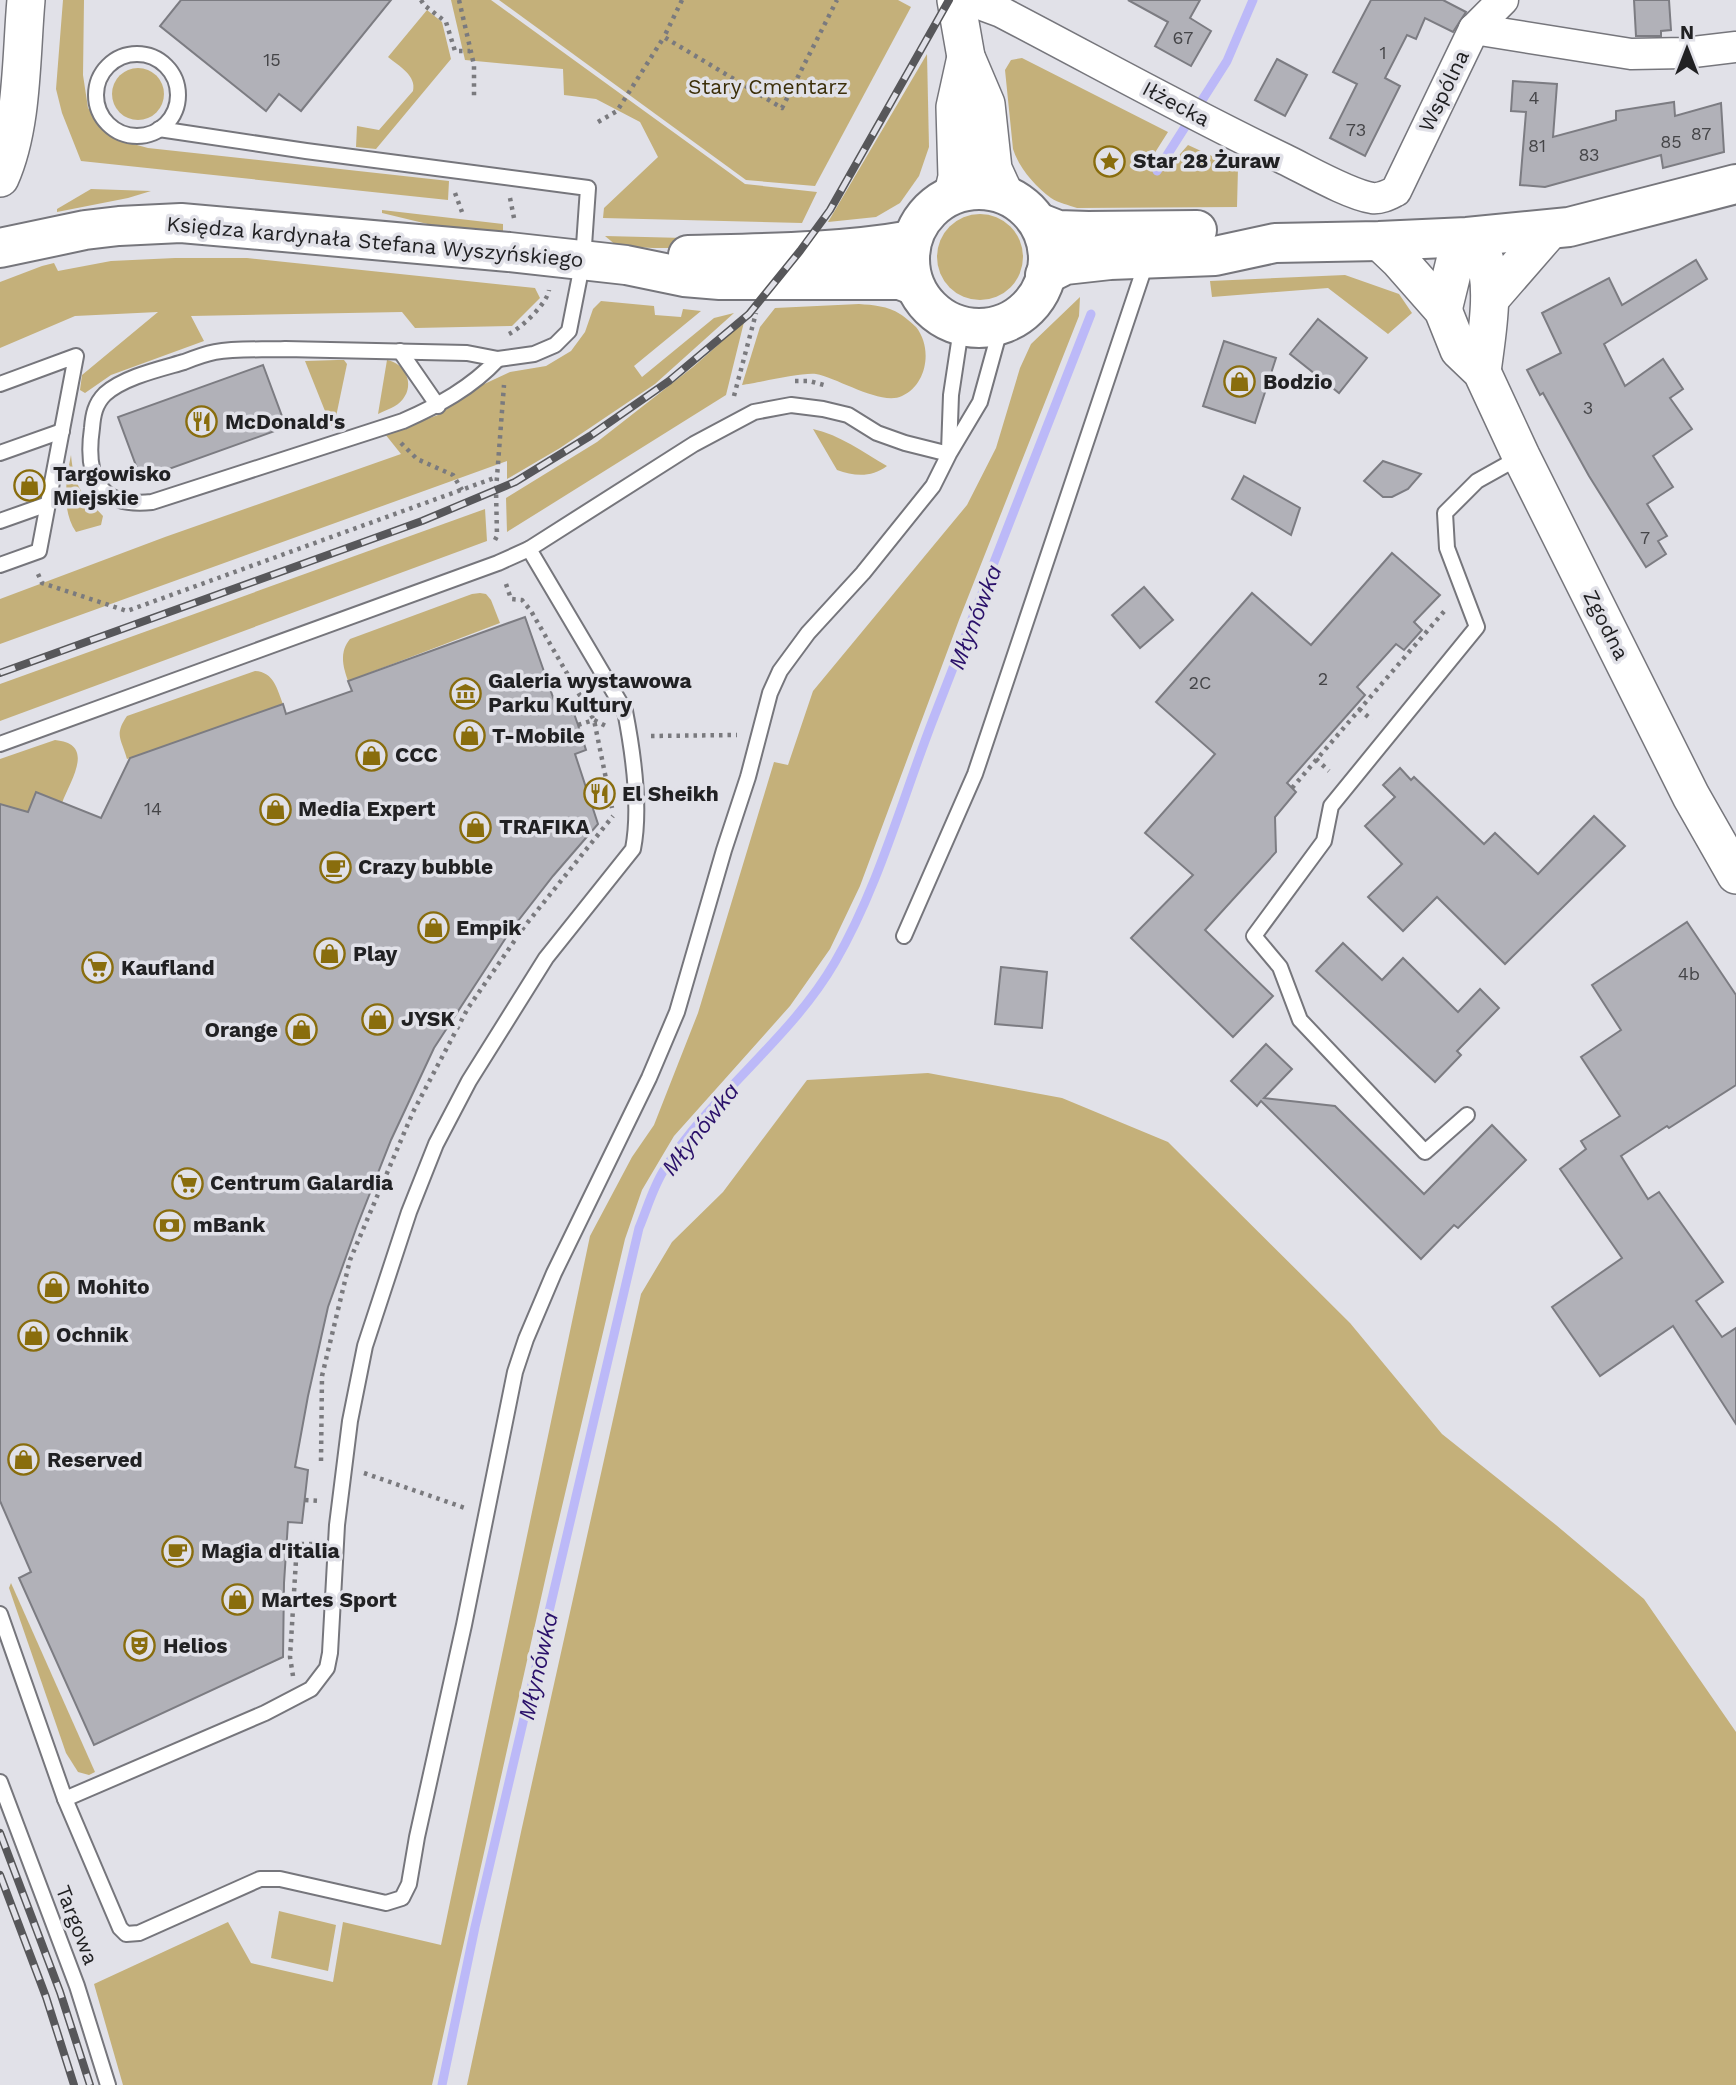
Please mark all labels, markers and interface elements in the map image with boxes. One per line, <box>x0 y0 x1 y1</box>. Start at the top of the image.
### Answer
north arrow <box>1652 14 1722 84</box>
text: N <box>1680 21 1694 44</box>
house number: 67 <box>1173 27 1193 48</box>
house number: 1 <box>1379 42 1387 63</box>
street label: Wspólna <box>1413 46 1474 136</box>
house number: 15 <box>263 49 281 70</box>
park label: Stary Cmentarz <box>688 74 848 99</box>
street label: Iłżecka <box>1138 76 1214 132</box>
house number: 4 <box>1529 87 1540 108</box>
house number: 73 <box>1346 119 1366 140</box>
house number: 87 <box>1691 123 1711 144</box>
house number: 85 <box>1660 131 1682 152</box>
house number: 81 <box>1528 135 1546 156</box>
place icon: Star 28 Żuraw <box>1093 144 1127 178</box>
house number: 83 <box>1578 144 1600 165</box>
place label: Star 28 Żuraw <box>1133 148 1280 173</box>
street label: Księdza kardynała Stefana Wyszyńskiego <box>166 211 585 272</box>
shop icon: Bodzio <box>1223 365 1257 399</box>
place label: Bodzio <box>1263 369 1333 394</box>
house number: 3 <box>1583 397 1593 418</box>
restaurant icon: McDonald's <box>185 405 219 439</box>
place label: McDonald's <box>225 409 345 434</box>
place label: Targowisko Miejskie <box>53 461 171 510</box>
shop icon: Targowisko Miejskie <box>13 469 47 503</box>
house number: 7 <box>1640 527 1650 548</box>
water label: Młynówka <box>943 561 1008 673</box>
street label: Zgodna <box>1578 586 1635 664</box>
place label: Galeria wystawowa Parku Kultury <box>488 668 693 717</box>
house number: 2 <box>1318 668 1328 689</box>
house number: 2C <box>1189 672 1211 693</box>
museum icon: Galeria wystawowa Parku Kultury <box>448 676 482 710</box>
shop icon: T-Mobile <box>452 719 486 753</box>
place label: T-Mobile <box>492 723 585 748</box>
shop icon: CCC <box>355 738 389 772</box>
place label: CCC <box>395 742 438 767</box>
restaurant icon: El Sheikh <box>582 777 616 811</box>
place label: El Sheikh <box>622 781 719 806</box>
shop icon: Media Expert <box>258 792 292 826</box>
place label: Media Expert <box>298 796 435 821</box>
house number: 14 <box>144 798 162 819</box>
shop icon: TRAFIKA <box>459 810 493 844</box>
place label: TRAFIKA <box>499 814 590 839</box>
cafe icon: Crazy bubble <box>318 850 352 884</box>
place label: Crazy bubble <box>358 854 493 879</box>
shop icon: Empik <box>416 911 450 945</box>
place label: Empik <box>456 915 522 940</box>
shop icon: Play <box>313 937 347 971</box>
place label: Play <box>353 941 398 966</box>
supermarket icon: Kaufland <box>81 951 115 985</box>
place label: Kaufland <box>121 955 215 980</box>
house number: 4b <box>1678 963 1700 984</box>
shop icon: JYSK <box>361 1002 395 1036</box>
place label: JYSK <box>401 1006 455 1031</box>
shop icon: Orange <box>284 1013 318 1047</box>
place label: Orange <box>205 1017 278 1042</box>
water label: Młynówka <box>656 1078 745 1181</box>
supermarket icon: Centrum Galardia <box>170 1166 204 1200</box>
place label: Centrum Galardia <box>210 1170 394 1195</box>
bank icon: mBank <box>153 1208 187 1242</box>
place label: mBank <box>193 1212 266 1237</box>
shop icon: Mohito <box>37 1270 71 1304</box>
place label: Mohito <box>77 1274 150 1299</box>
shop icon: Ochnik <box>16 1318 50 1352</box>
place label: Ochnik <box>56 1322 130 1347</box>
shop icon: Reserved <box>7 1443 41 1477</box>
place label: Reserved <box>47 1447 143 1472</box>
cafe icon: Magia d'italia <box>161 1534 195 1568</box>
place label: Magia d'italia <box>201 1538 341 1563</box>
shop icon: Martes Sport <box>221 1583 255 1617</box>
place label: Martes Sport <box>261 1587 397 1612</box>
water label: Młynówka <box>513 1610 564 1723</box>
theatre icon: Helios <box>123 1629 157 1663</box>
place label: Helios <box>163 1633 227 1658</box>
street label: Targowa <box>51 1882 104 1968</box>

